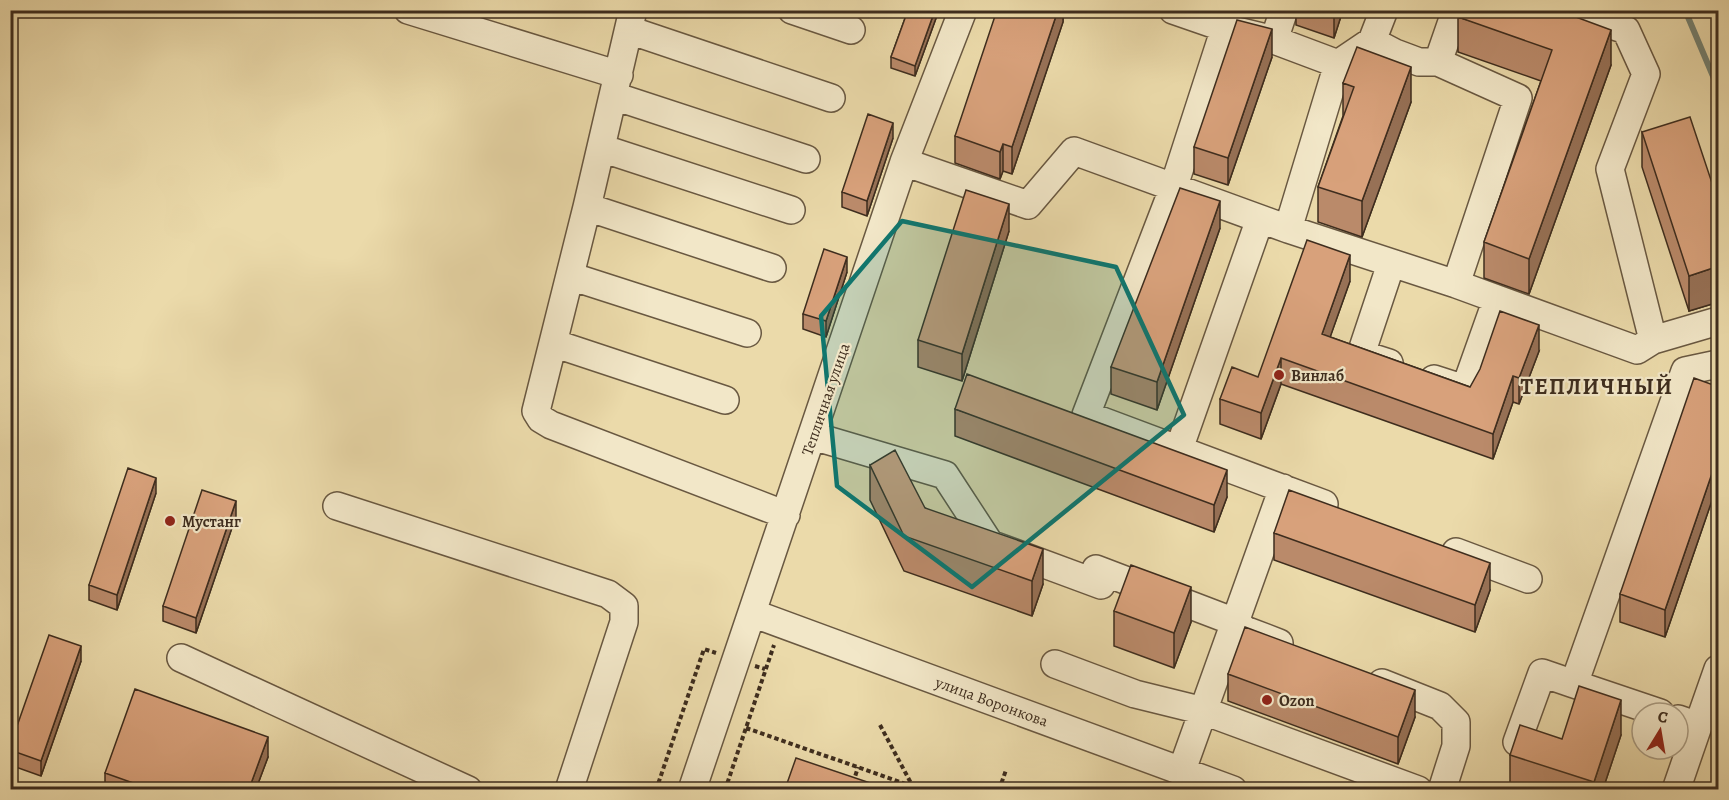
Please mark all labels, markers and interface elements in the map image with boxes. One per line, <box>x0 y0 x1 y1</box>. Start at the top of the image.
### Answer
street label: Тепличная улица <box>796 340 856 459</box>
place label: Винлаб <box>1291 365 1344 387</box>
marker: Винлаб <box>1272 368 1286 382</box>
district label: ТЕПЛИЧНЫЙ <box>1520 372 1674 402</box>
place label: Мустанг <box>182 511 241 533</box>
marker: Мустанг <box>163 514 177 528</box>
street label: улица Воронкова <box>931 671 1052 733</box>
place label: Ozon <box>1279 690 1314 712</box>
marker: Ozon <box>1260 693 1274 707</box>
north arrow <box>1630 701 1690 761</box>
text: С <box>1656 706 1670 729</box>

